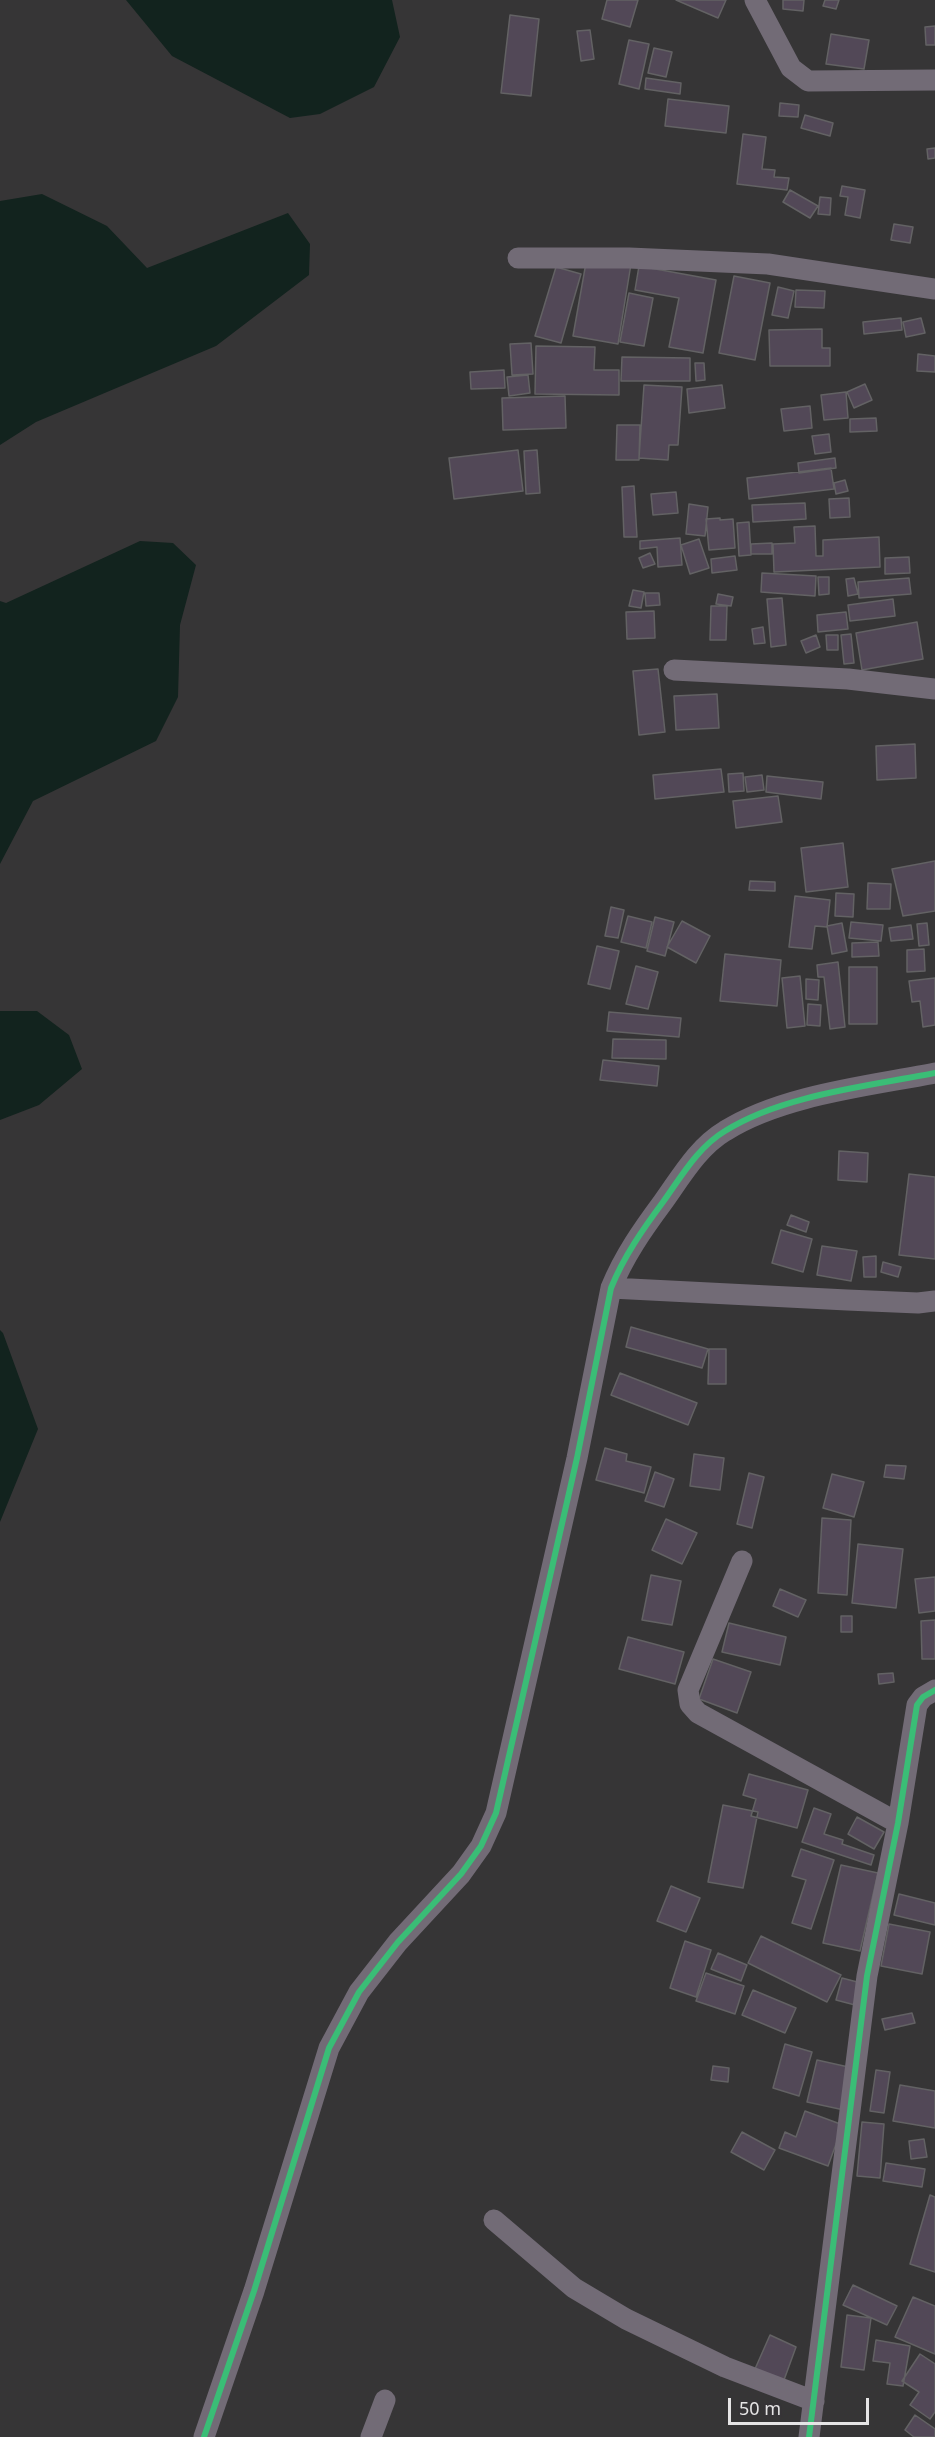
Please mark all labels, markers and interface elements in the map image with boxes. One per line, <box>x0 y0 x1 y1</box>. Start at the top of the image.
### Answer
scale bar <box>731 2386 872 2424</box>
text: 50 m <box>739 2396 781 2420</box>

